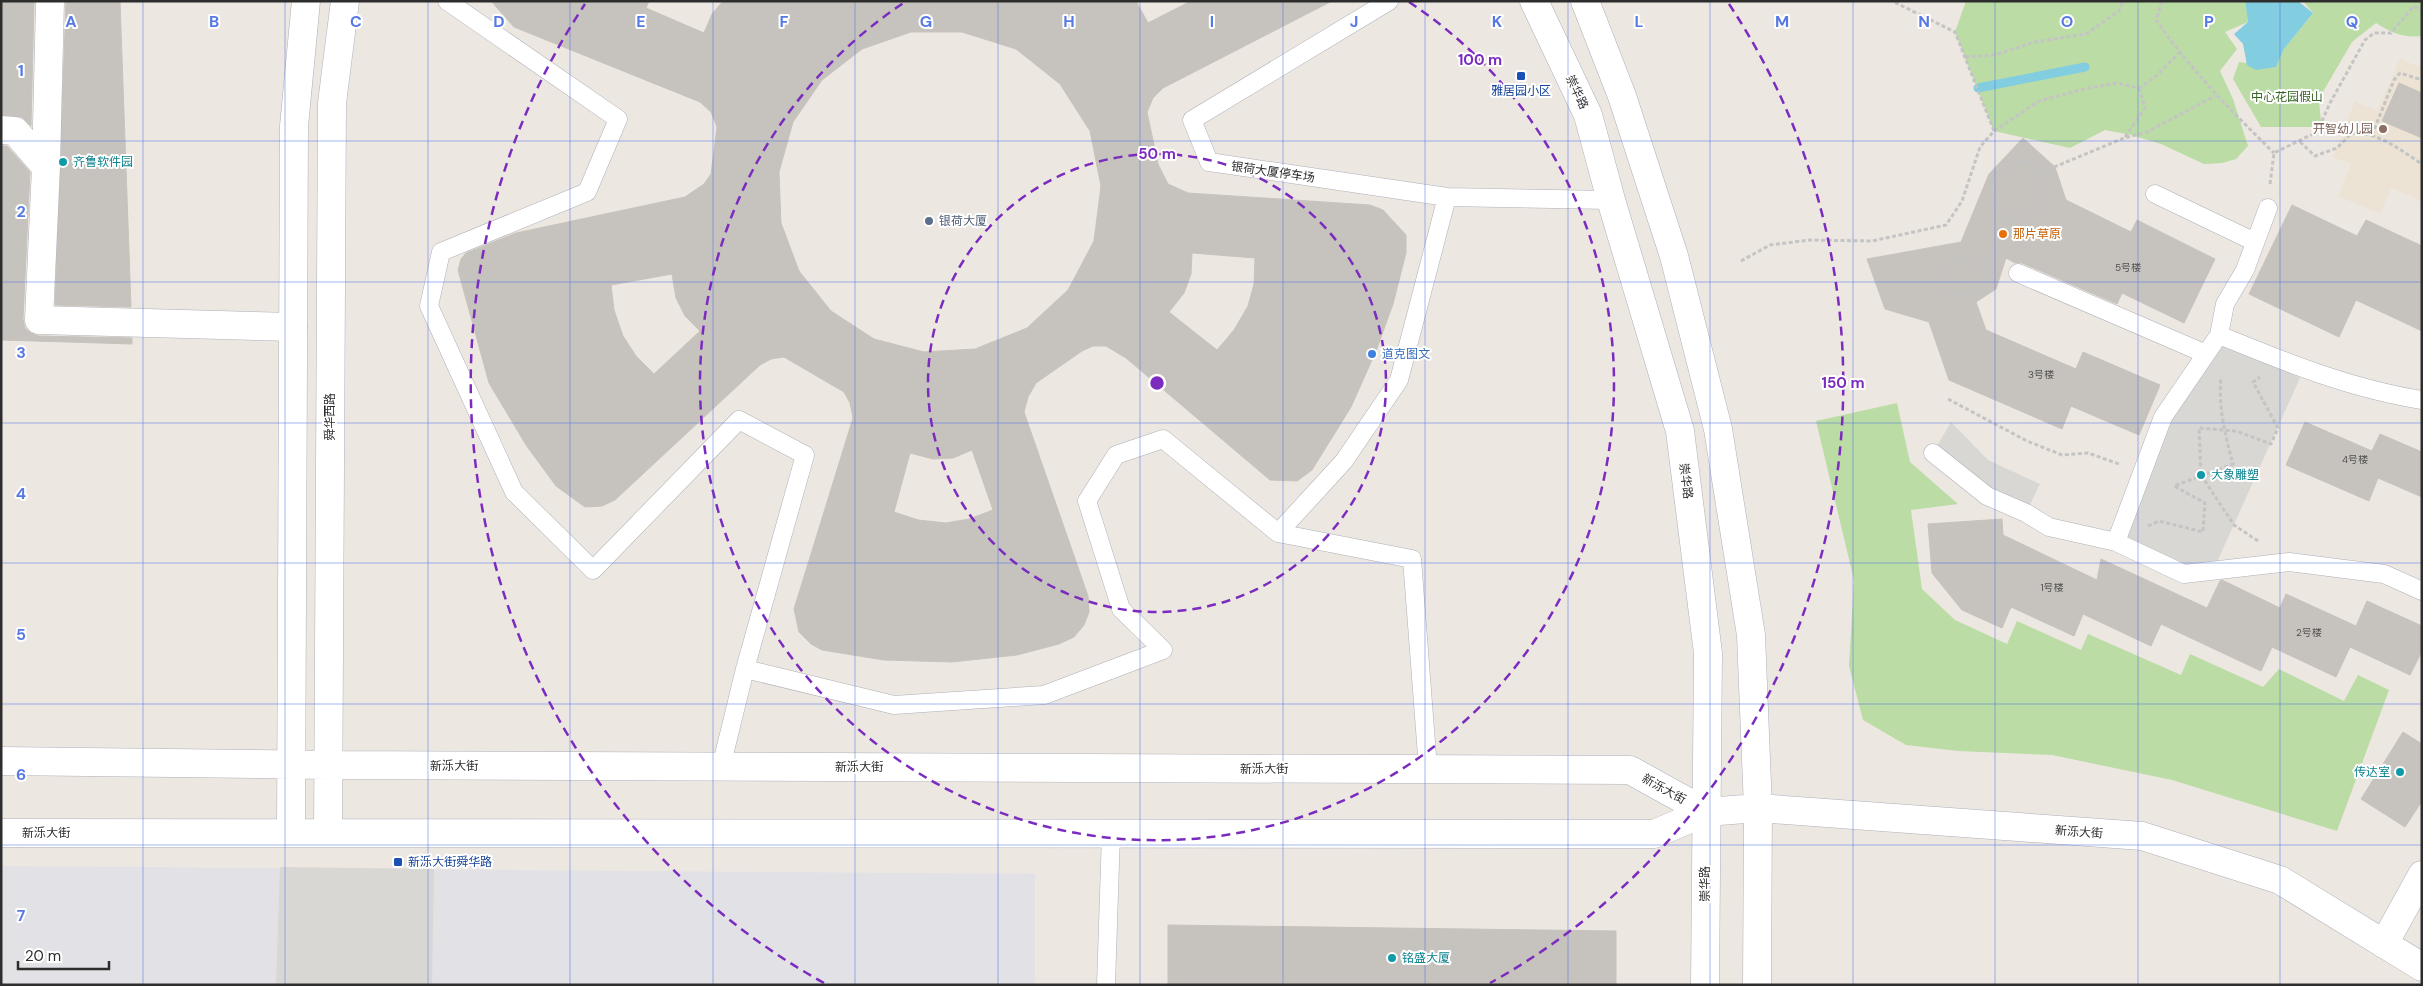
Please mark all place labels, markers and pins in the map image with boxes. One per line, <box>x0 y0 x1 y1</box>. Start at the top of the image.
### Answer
marker: 雅居园小区 <box>1515 70 1527 82</box>
place label: 雅居园小区 <box>1491 83 1551 99</box>
place label: 开智幼儿园 <box>2313 121 2373 137</box>
marker: 开智幼儿园 <box>2377 123 2389 135</box>
place label: 齐鲁软件园 <box>73 154 133 170</box>
marker: 齐鲁软件园 <box>57 156 69 168</box>
place label: 银荷大厦 <box>939 213 987 229</box>
marker: 银荷大厦 <box>923 215 935 227</box>
place label: 那片草原 <box>2013 226 2061 242</box>
marker: 那片草原 <box>1997 228 2009 240</box>
place label: 道克图文 <box>1382 346 1430 362</box>
marker: 道克图文 <box>1366 348 1378 360</box>
centre of rings <box>1148 374 1166 392</box>
place label: 大象雕塑 <box>2211 467 2259 483</box>
marker: 大象雕塑 <box>2195 469 2207 481</box>
place label: 传达室 <box>2354 764 2390 780</box>
marker: 传达室 <box>2394 766 2406 778</box>
place label: 新泺大街舜华路 <box>408 854 492 870</box>
marker: 新泺大街舜华路 <box>392 856 404 868</box>
place label: 铭盛大厦 <box>1402 950 1450 966</box>
marker: 铭盛大厦 <box>1386 952 1398 964</box>

